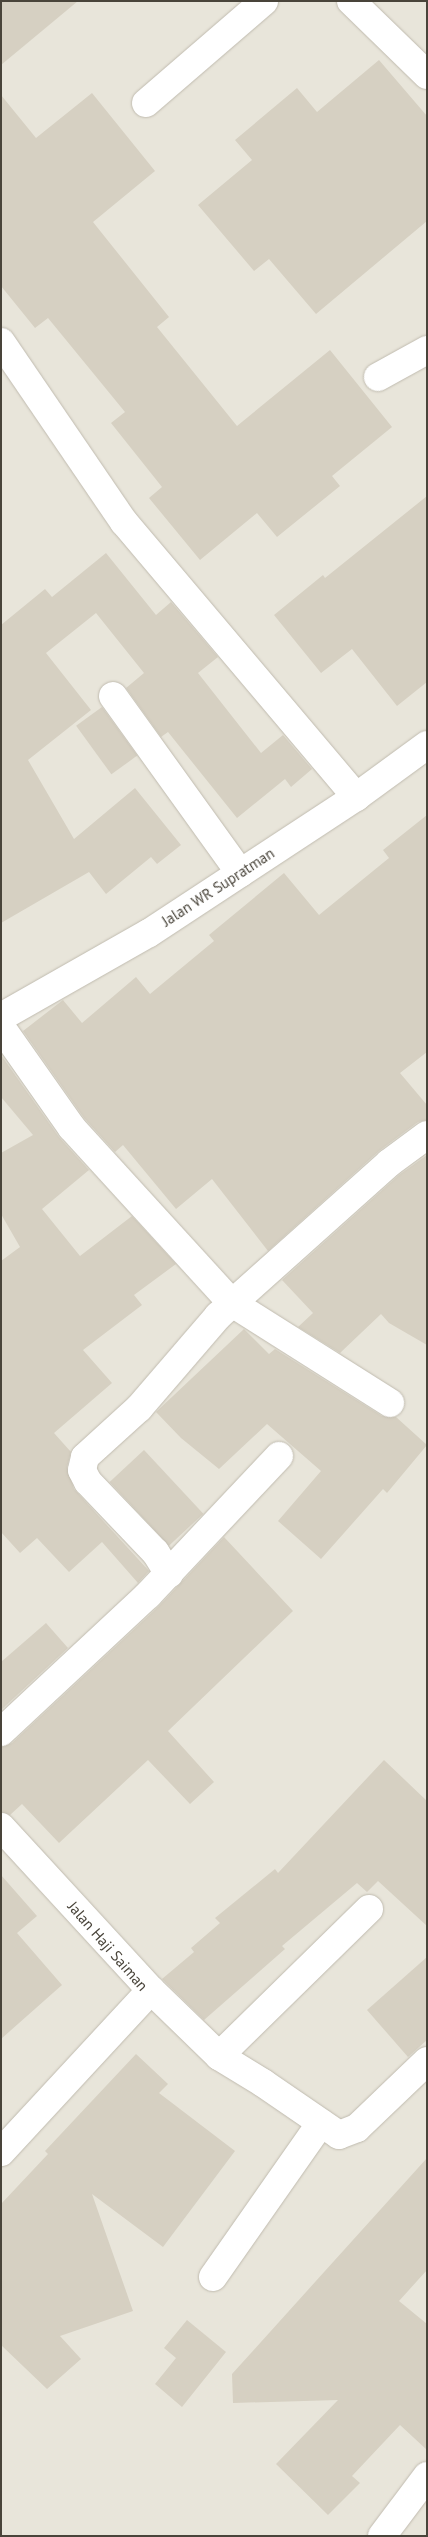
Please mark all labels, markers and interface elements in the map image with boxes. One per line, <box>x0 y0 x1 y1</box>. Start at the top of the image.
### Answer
street label: Jalan WR Supratman <box>158 844 278 930</box>
street label: Jalan Haji Saiman <box>64 1898 152 1994</box>

